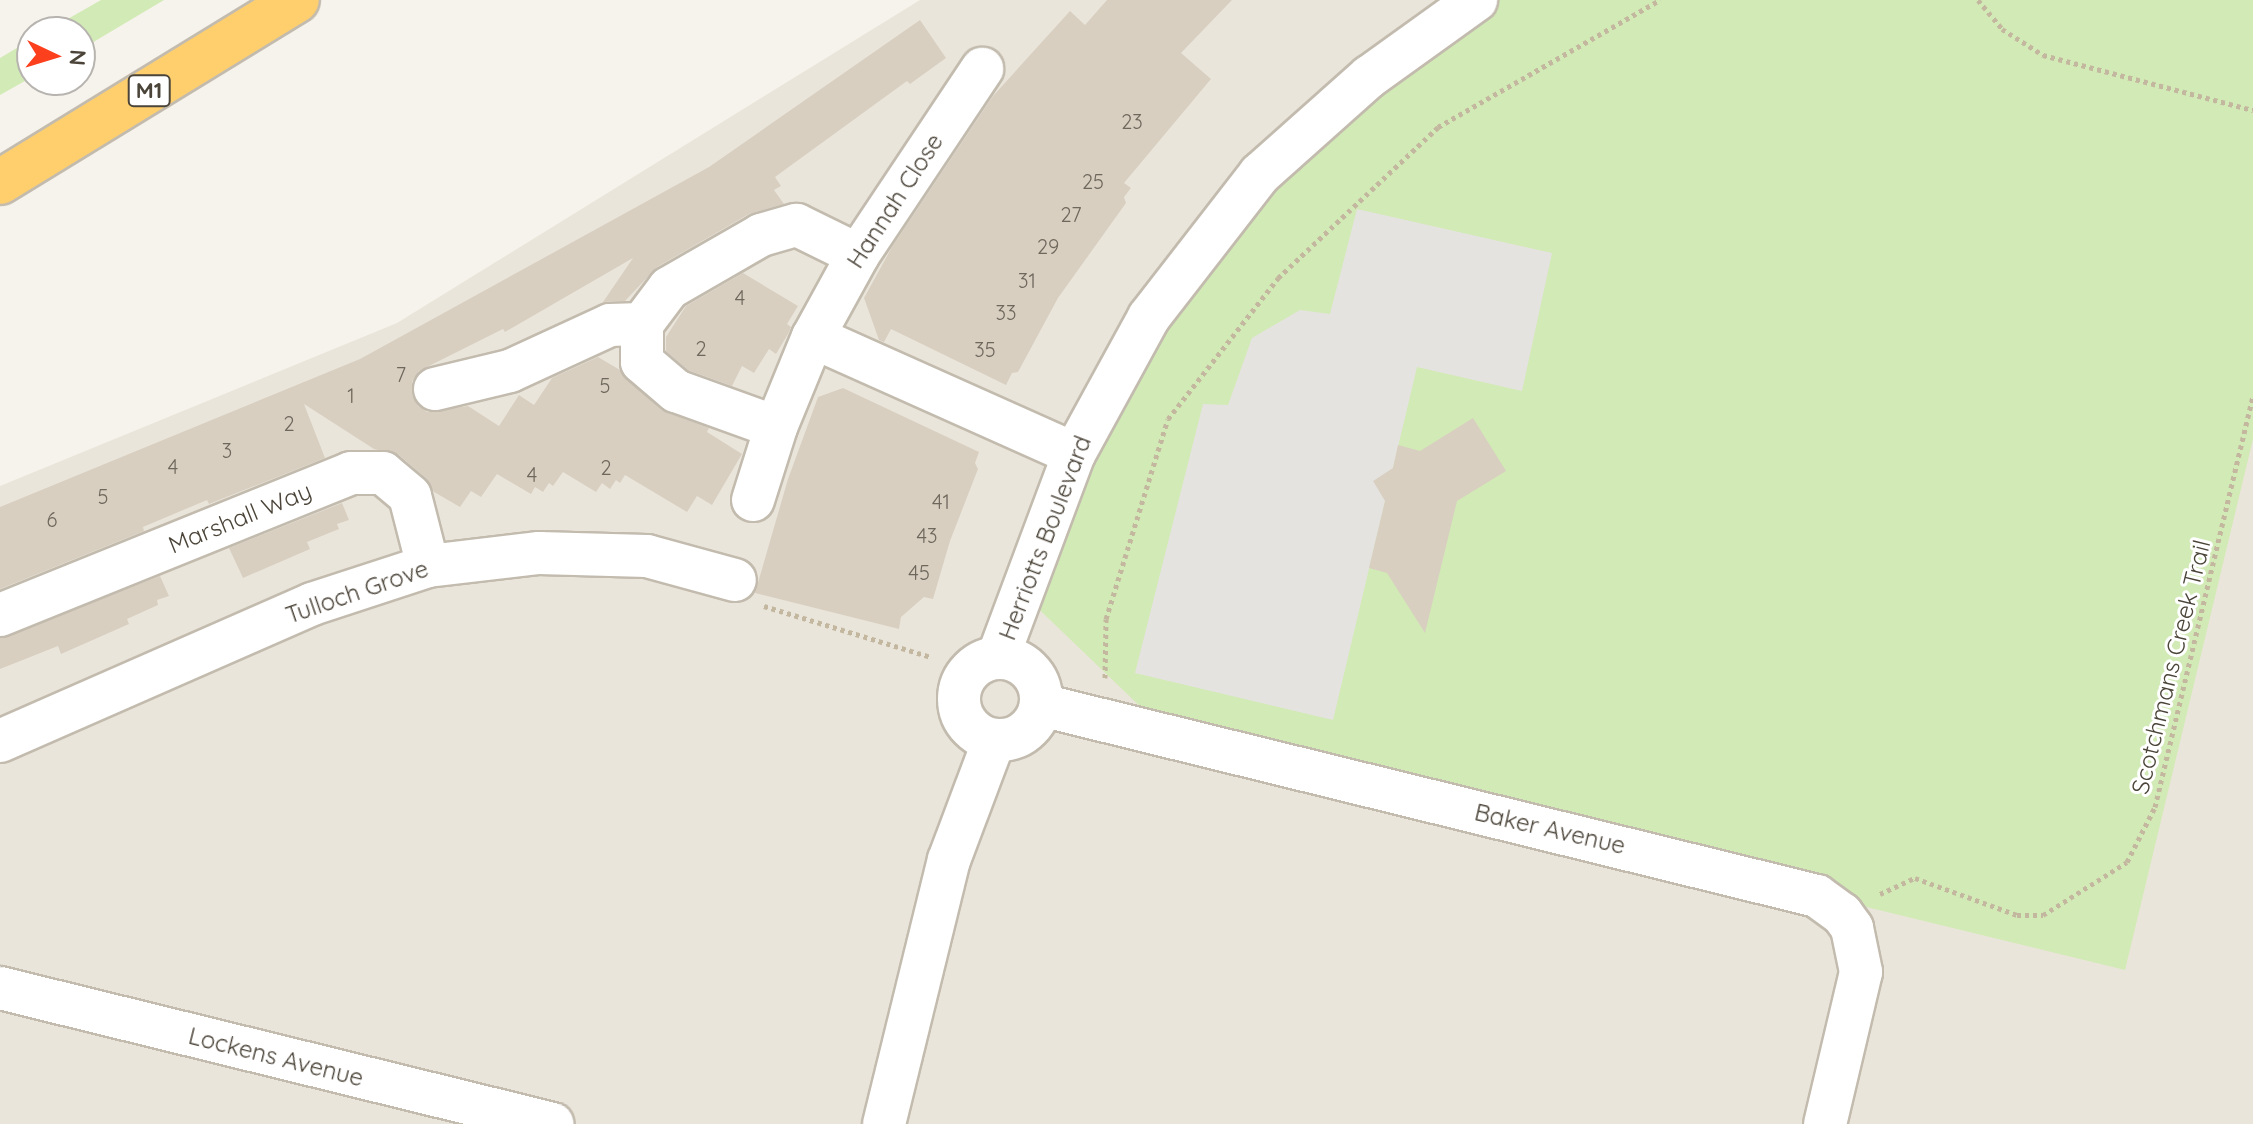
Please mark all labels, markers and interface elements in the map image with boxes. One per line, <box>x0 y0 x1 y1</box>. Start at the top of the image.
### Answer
north arrow <box>16 16 96 96</box>
text: N <box>63 48 92 67</box>
road number: M1 <box>127 73 171 109</box>
house number: 23 <box>1121 109 1143 133</box>
street label: Hannah Close <box>841 128 949 274</box>
house number: 25 <box>1082 169 1104 193</box>
house number: 27 <box>1061 202 1081 226</box>
house number: 29 <box>1037 234 1059 258</box>
house number: 31 <box>1018 268 1036 292</box>
house number: 4 <box>735 285 745 309</box>
house number: 33 <box>996 300 1016 324</box>
house number: 2 <box>695 336 707 360</box>
house number: 35 <box>974 337 996 361</box>
house number: 7 <box>396 362 406 386</box>
house number: 5 <box>600 373 610 397</box>
house number: 1 <box>347 383 355 407</box>
house number: 2 <box>283 411 295 435</box>
street label: Herriotts Boulevard <box>993 432 1097 644</box>
house number: 3 <box>222 438 232 462</box>
house number: 4 <box>168 454 178 478</box>
house number: 2 <box>600 455 612 479</box>
house number: 4 <box>527 462 537 486</box>
street label: Marshall Way <box>164 476 316 560</box>
house number: 5 <box>98 484 108 508</box>
house number: 41 <box>932 489 950 513</box>
house number: 6 <box>47 507 57 531</box>
house number: 43 <box>916 523 938 547</box>
street label: Scotchmans Creek Trail <box>2125 537 2217 797</box>
street label: Tulloch Grove <box>282 554 432 630</box>
house number: 45 <box>908 560 930 584</box>
street label: Baker Avenue <box>1472 798 1628 860</box>
street label: Lockens Avenue <box>186 1021 366 1093</box>

